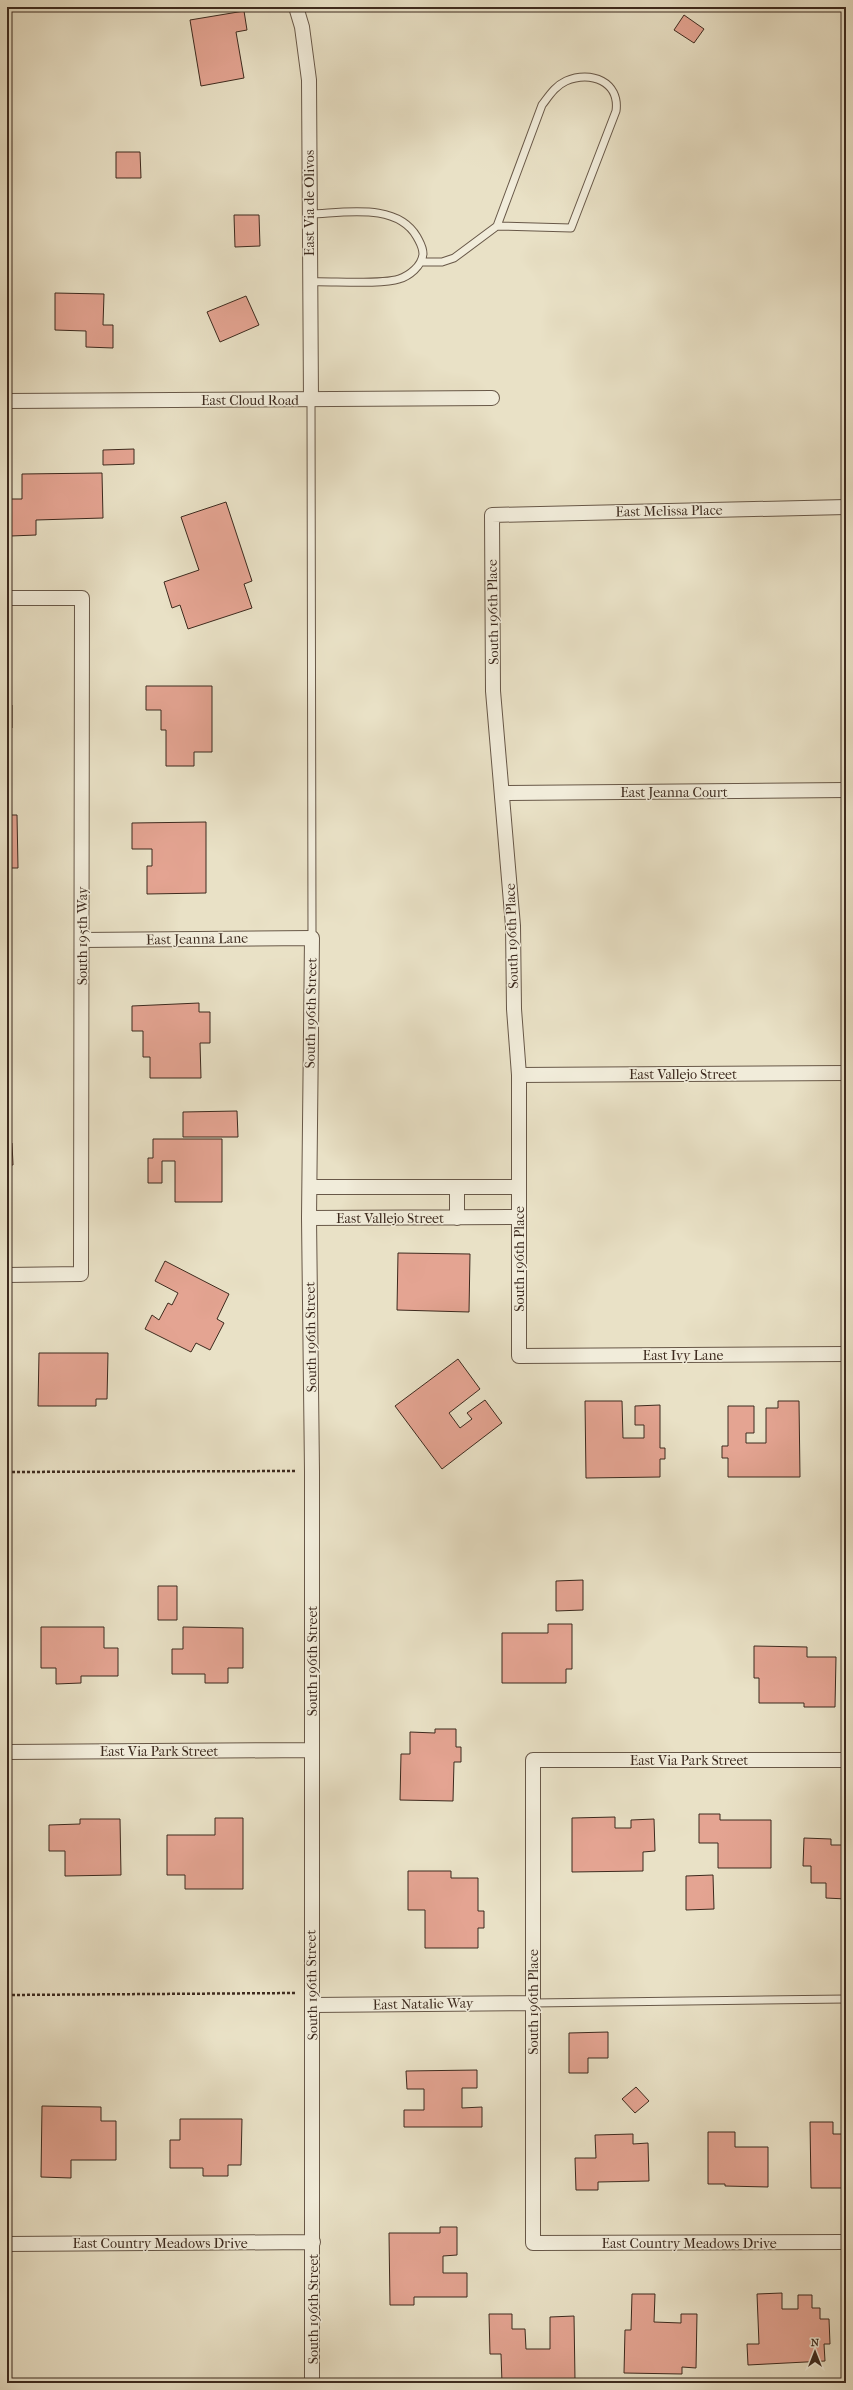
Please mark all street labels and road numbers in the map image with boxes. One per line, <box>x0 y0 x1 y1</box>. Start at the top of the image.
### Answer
street label: East Via de Olivos <box>301 150 318 256</box>
street label: East Cloud Road <box>201 392 299 409</box>
street label: East Melissa Place <box>615 502 723 520</box>
street label: South 196th Place <box>484 559 502 665</box>
street label: East Jeanna Court <box>620 784 728 801</box>
street label: South 196th Place <box>502 883 522 989</box>
street label: South 195th Way <box>74 886 91 985</box>
street label: East Jeanna Lane <box>146 930 248 948</box>
street label: South 196th Street <box>302 958 320 1068</box>
street label: East Vallejo Street <box>629 1066 737 1083</box>
street label: South 196th Place <box>511 1206 528 1312</box>
street label: East Vallejo Street <box>336 1210 444 1227</box>
street label: South 196th Street <box>302 1282 320 1392</box>
street label: East Ivy Lane <box>643 1347 723 1364</box>
street label: South 196th Street <box>304 1606 321 1716</box>
street label: East Via Park Street <box>100 1743 218 1760</box>
street label: East Via Park Street <box>630 1752 748 1769</box>
street label: South 196th Street <box>303 1930 321 2040</box>
street label: South 196th Place <box>525 1949 542 2055</box>
street label: East Natalie Way <box>372 1995 474 2013</box>
street label: East Country Meadows Drive <box>72 2235 248 2252</box>
street label: East Country Meadows Drive <box>601 2235 777 2252</box>
street label: South 196th Street <box>305 2254 322 2364</box>

